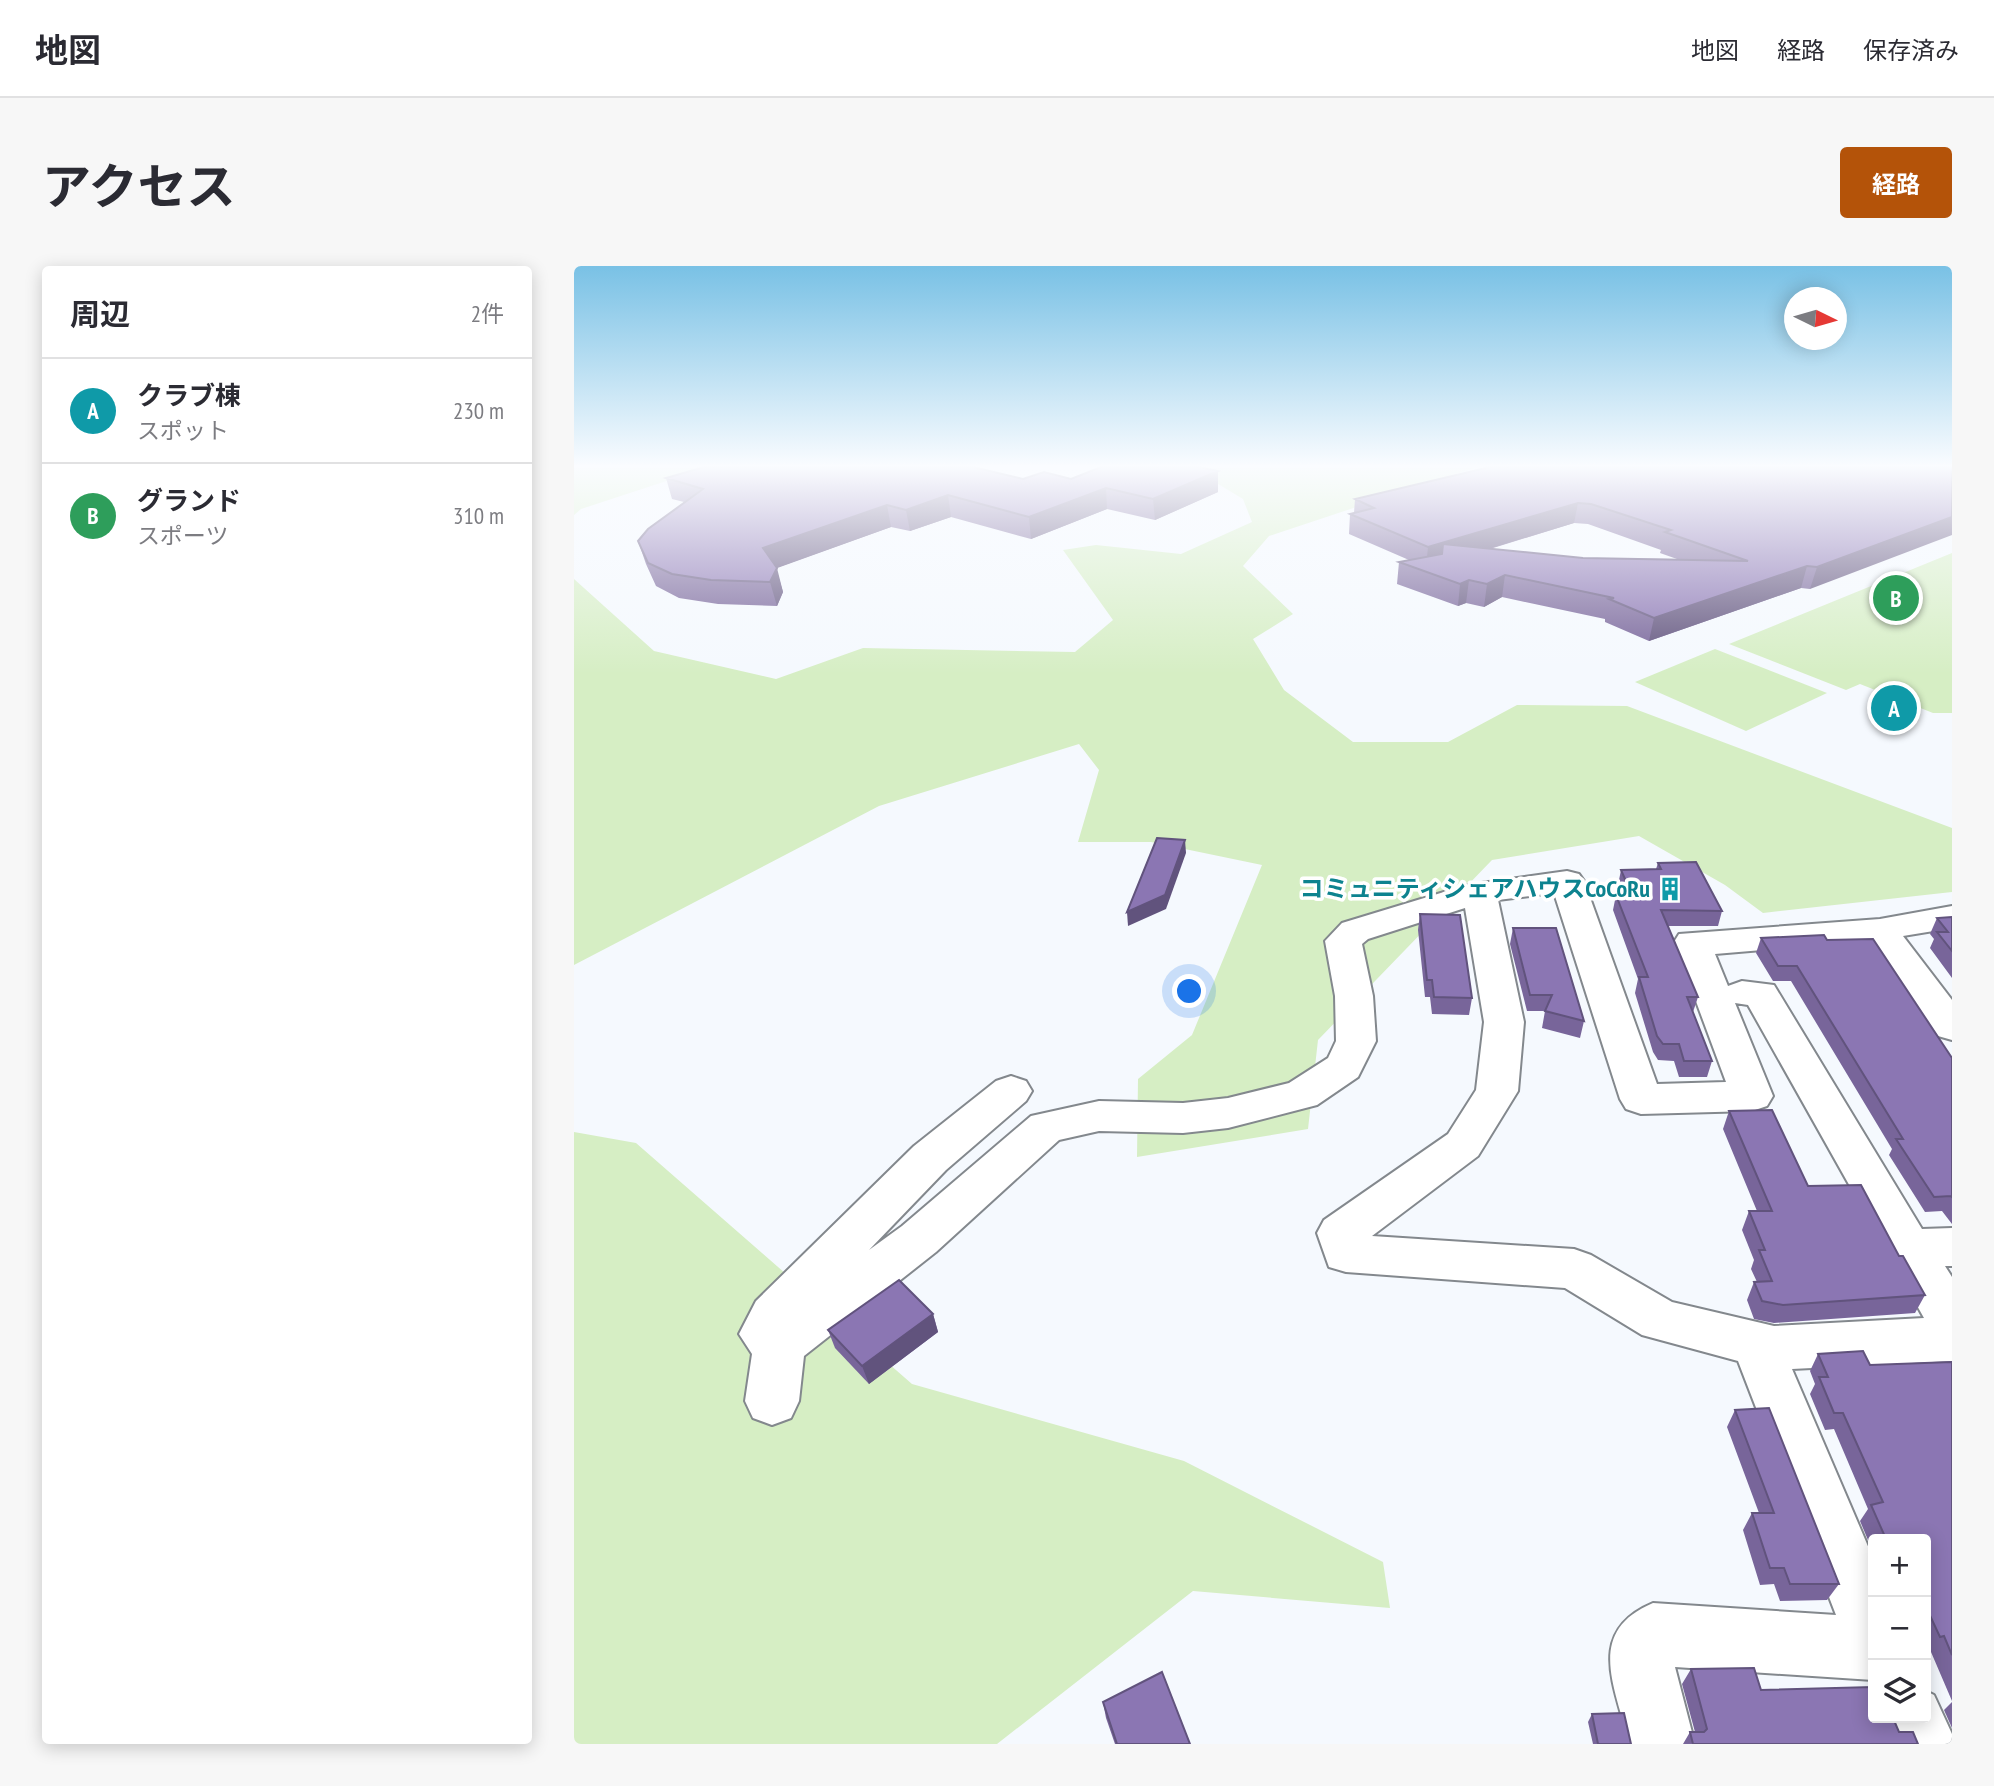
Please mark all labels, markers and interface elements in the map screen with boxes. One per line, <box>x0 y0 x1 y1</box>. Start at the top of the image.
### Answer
text: 地図 <box>35 28 101 71</box>
text: 地図 <box>1691 35 1739 66</box>
text: 経路 <box>1777 35 1825 66</box>
text: 保存済み <box>1863 35 1959 66</box>
button: 経路 <box>1840 147 1952 218</box>
text: アクセス <box>42 154 236 218</box>
north arrow <box>1784 287 1847 350</box>
text: 周辺 <box>70 294 130 333</box>
text: 2件 <box>471 299 504 328</box>
text: クラブ棟 <box>137 379 241 412</box>
text: A <box>87 396 99 425</box>
text: 230 m <box>453 396 504 425</box>
text: スポット <box>137 416 229 445</box>
text: グランド <box>137 484 241 517</box>
text: B <box>87 501 99 530</box>
text: 310 m <box>453 501 504 530</box>
text: スポーツ <box>137 521 229 550</box>
pin: B <box>1873 572 1919 624</box>
pin: A <box>1871 682 1917 734</box>
place label: コミュニティシェアハウスCoCoRu <box>1300 873 1650 904</box>
building icon: コミュニティシェアハウスCoCoRu <box>1656 875 1684 903</box>
your location <box>1172 974 1206 1008</box>
map controls <box>1868 1534 1931 1723</box>
button: + <box>1868 1534 1931 1597</box>
button: − <box>1868 1597 1931 1660</box>
button: layers <box>1868 1660 1931 1723</box>

